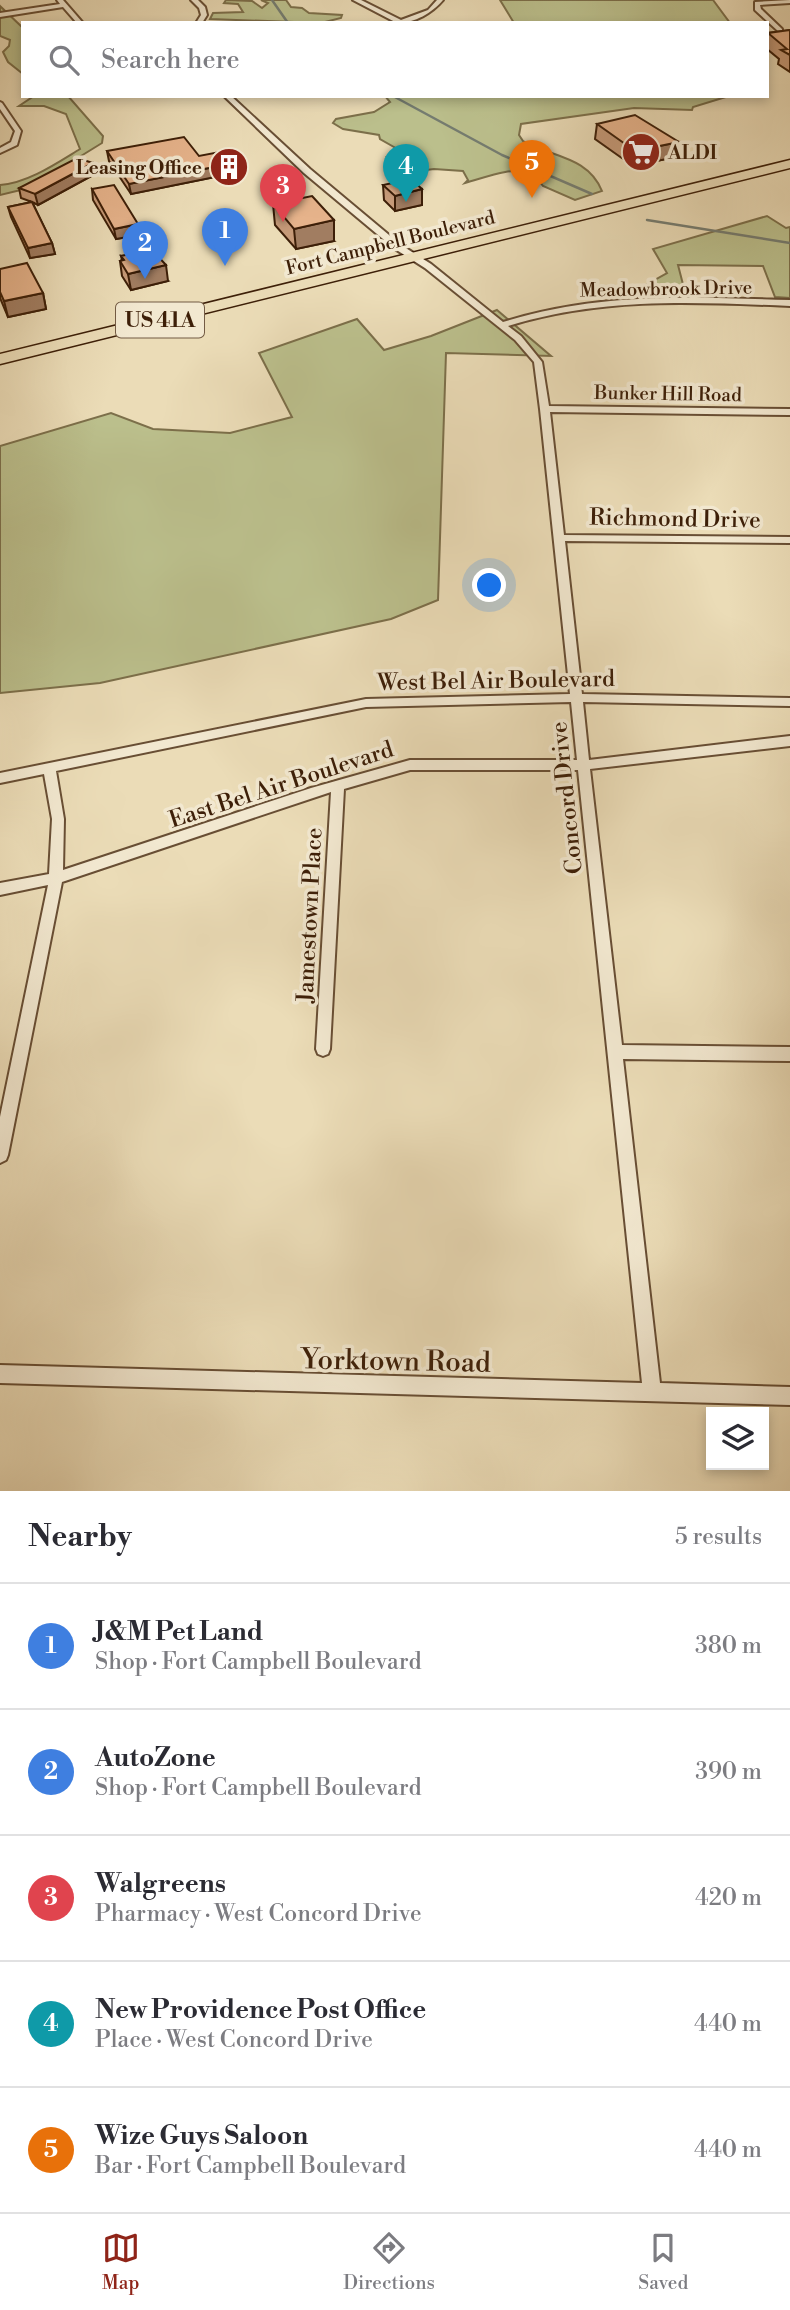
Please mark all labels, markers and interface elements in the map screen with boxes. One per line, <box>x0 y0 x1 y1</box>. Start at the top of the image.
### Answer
search box <box>21 21 769 98</box>
icon: search <box>45 41 83 79</box>
text: Search here <box>101 44 240 76</box>
supermarket icon: ALDI <box>620 131 662 173</box>
pin: 5 <box>509 140 555 198</box>
place label: ALDI <box>667 141 718 165</box>
pin: 4 <box>383 144 429 202</box>
building icon: Leasing Office <box>208 146 250 188</box>
place label: Leasing Office <box>76 156 202 180</box>
pin: 3 <box>260 164 306 222</box>
street label: Fort Campbell Boulevard <box>283 205 498 281</box>
pin: 1 <box>202 208 248 266</box>
pin: 2 <box>122 221 168 279</box>
street label: Meadowbrook Drive <box>580 275 753 303</box>
road number: US 41A <box>116 302 204 338</box>
street label: Bunker Hill Road <box>593 381 742 407</box>
street label: Richmond Drive <box>589 504 761 534</box>
your location <box>472 568 506 602</box>
street label: West Bel Air Boulevard <box>376 665 615 697</box>
street label: Concord Drive <box>545 720 589 875</box>
street label: East Bel Air Boulevard <box>166 735 397 834</box>
street label: Jamestown Place <box>291 827 329 1004</box>
street label: Yorktown Road <box>299 1342 491 1381</box>
map controls <box>706 1407 769 1470</box>
button: layers <box>706 1407 769 1470</box>
text: Nearby <box>28 1518 132 1556</box>
text: 5 results <box>675 1523 762 1551</box>
text: J&M Pet Land <box>95 1616 263 1648</box>
text: 1 <box>45 1632 57 1660</box>
text: 380 m <box>695 1632 762 1660</box>
text: Shop · Fort Campbell Boulevard <box>95 1648 422 1676</box>
text: AutoZone <box>95 1742 216 1774</box>
text: 2 <box>44 1758 58 1786</box>
text: 390 m <box>695 1758 762 1786</box>
text: Shop · Fort Campbell Boulevard <box>95 1774 422 1802</box>
text: Walgreens <box>95 1868 226 1900</box>
text: 3 <box>44 1884 58 1912</box>
text: 420 m <box>695 1884 762 1912</box>
text: Pharmacy · West Concord Drive <box>95 1900 422 1928</box>
text: New Providence Post Office <box>95 1994 426 2026</box>
text: 4 <box>43 2010 59 2038</box>
text: 440 m <box>694 2010 762 2038</box>
text: Place · West Concord Drive <box>95 2026 373 2054</box>
text: Wize Guys Saloon <box>95 2120 308 2152</box>
text: 5 <box>44 2136 58 2164</box>
text: 440 m <box>694 2136 762 2164</box>
text: Bar · Fort Campbell Boulevard <box>95 2152 406 2180</box>
tab: Map <box>102 2229 140 2295</box>
tab: Directions <box>343 2229 435 2295</box>
tab: Saved <box>638 2229 688 2295</box>

